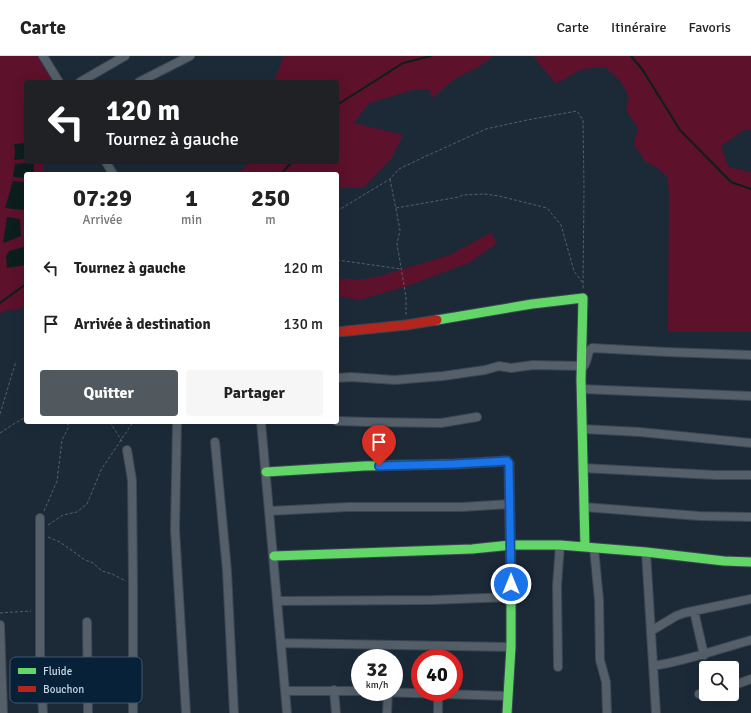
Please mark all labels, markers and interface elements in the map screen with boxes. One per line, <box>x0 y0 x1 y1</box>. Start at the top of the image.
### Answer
text: Carte <box>20 16 66 40</box>
text: Carte <box>556 19 589 36</box>
text: Itinéraire <box>611 19 667 36</box>
text: Favoris <box>689 19 731 36</box>
text: 120 m <box>106 94 180 128</box>
icon: left <box>40 96 92 148</box>
text: Tournez à gauche <box>106 128 239 150</box>
text: 07:29 <box>73 183 132 213</box>
text: 1 <box>185 183 198 213</box>
text: 250 <box>251 183 290 213</box>
text: Arrivée <box>83 212 122 228</box>
text: min <box>181 212 202 228</box>
text: m <box>265 212 276 228</box>
icon: left <box>40 257 62 279</box>
text: Tournez à gauche <box>74 259 186 277</box>
text: 120 m <box>283 259 323 277</box>
icon: arrive <box>40 313 62 335</box>
text: Arrivée à destination <box>74 315 211 333</box>
text: 130 m <box>283 315 323 333</box>
button: Quitter <box>40 370 178 416</box>
button: Partager <box>186 370 323 416</box>
pin <box>362 425 396 466</box>
icon: arrive <box>368 431 390 453</box>
position arrow <box>490 563 532 605</box>
speed limit sign: 40 <box>411 649 463 701</box>
legend <box>10 657 142 703</box>
text: 32 <box>366 657 388 682</box>
map controls <box>699 661 739 701</box>
button: search <box>699 661 739 701</box>
text: Fluide <box>43 665 72 678</box>
text: km/h <box>366 679 388 691</box>
text: Bouchon <box>43 683 84 696</box>

